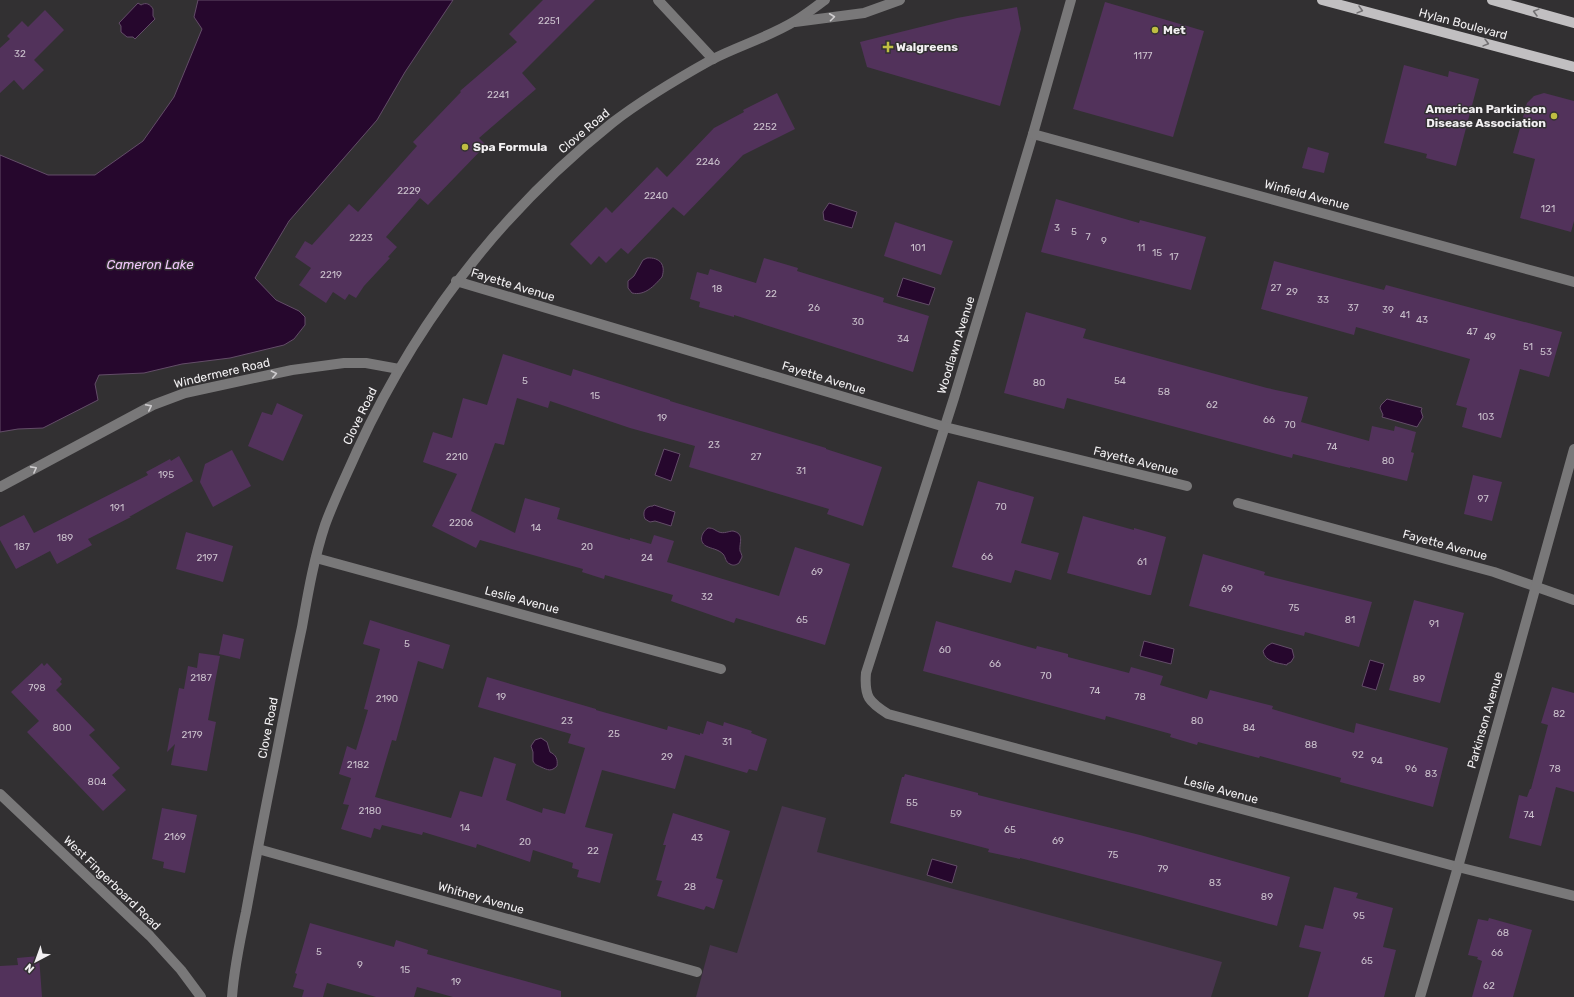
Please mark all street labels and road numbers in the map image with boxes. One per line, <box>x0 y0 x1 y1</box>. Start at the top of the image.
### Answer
street label: Hylan Boulevard <box>1417 5 1509 43</box>
street label: Clove Road <box>556 106 612 156</box>
street label: Winfield Avenue <box>1263 177 1351 213</box>
street label: Fayette Avenue <box>469 266 557 304</box>
street label: Woodlawn Avenue <box>934 294 978 396</box>
street label: Windermere Road <box>173 355 271 391</box>
street label: Fayette Avenue <box>780 359 868 397</box>
street label: Clove Road <box>340 385 380 447</box>
street label: Fayette Avenue <box>1092 444 1180 478</box>
street label: Fayette Avenue <box>1401 527 1489 563</box>
street label: Leslie Avenue <box>483 583 561 617</box>
street label: Parkinson Avenue <box>1464 670 1506 770</box>
street label: Clove Road <box>255 696 281 760</box>
street label: Leslie Avenue <box>1182 773 1260 807</box>
street label: West Fingerboard Road <box>61 833 163 933</box>
street label: Whitney Avenue <box>436 879 526 917</box>

